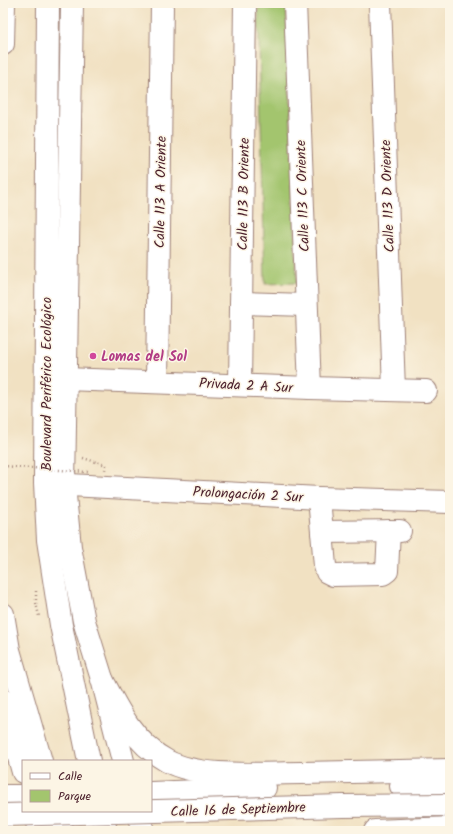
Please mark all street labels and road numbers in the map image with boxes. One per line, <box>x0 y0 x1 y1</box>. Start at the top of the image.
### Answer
street label: Calle 113 A Oriente <box>149 135 173 248</box>
street label: Calle 113 B Oriente <box>232 137 256 251</box>
street label: Calle 113 C Oriente <box>290 139 316 252</box>
street label: Calle 113 D Oriente <box>375 139 401 253</box>
street label: Boulevard Periférico Ecológico <box>36 297 58 471</box>
street label: Privada 2 A Sur <box>198 373 295 400</box>
street label: Prolongación 2 Sur <box>192 481 305 509</box>
street label: Calle 16 de Septiembre <box>170 797 307 823</box>

